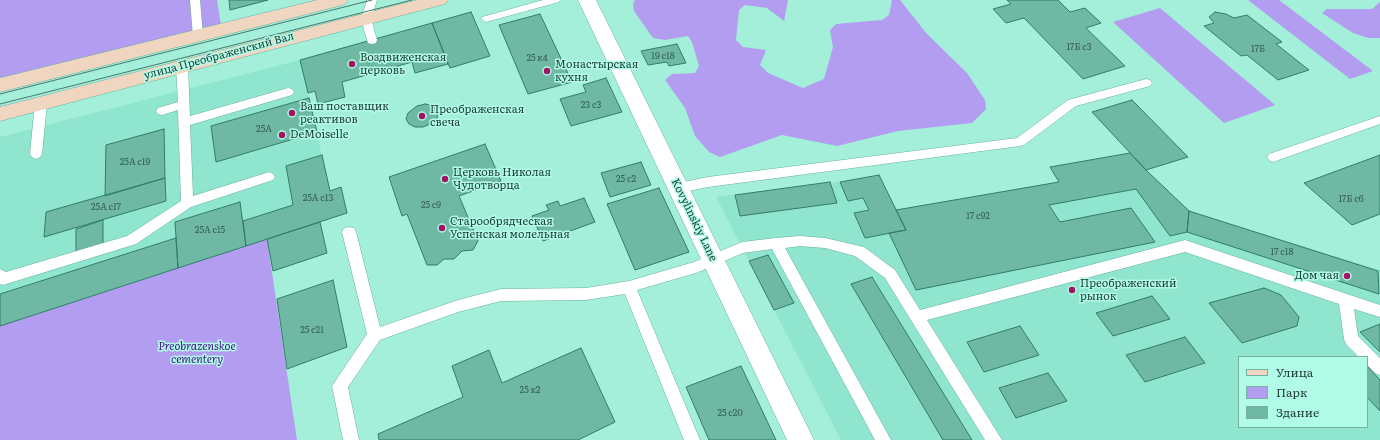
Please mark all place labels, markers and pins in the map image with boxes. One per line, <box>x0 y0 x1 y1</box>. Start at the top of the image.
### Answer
place label: Воздвиженская церковь <box>360 51 446 77</box>
place label: Монастырская кухня <box>555 58 638 84</box>
marker: Воздвиженская церковь <box>347 59 357 69</box>
marker: Монастырская кухня <box>542 66 552 76</box>
place label: Ваш поставщик реактивов <box>300 100 389 126</box>
place label: Преображенская свеча <box>430 103 524 129</box>
marker: Ваш поставщик реактивов <box>287 108 297 118</box>
marker: Преображенская свеча <box>417 111 427 121</box>
place label: DeMoiselle <box>290 128 349 142</box>
marker: DeMoiselle <box>277 130 287 140</box>
place label: Церковь Николая Чудотворца <box>453 166 551 192</box>
marker: Церковь Николая Чудотворца <box>440 174 450 184</box>
place label: Старообрядческая Успенская молельная <box>450 215 570 241</box>
marker: Старообрядческая Успенская молельная <box>437 223 447 233</box>
place label: Дом чая <box>1295 269 1339 283</box>
marker: Дом чая <box>1342 271 1352 281</box>
place label: Преображенский рынок <box>1080 277 1177 303</box>
marker: Преображенский рынок <box>1067 285 1077 295</box>

